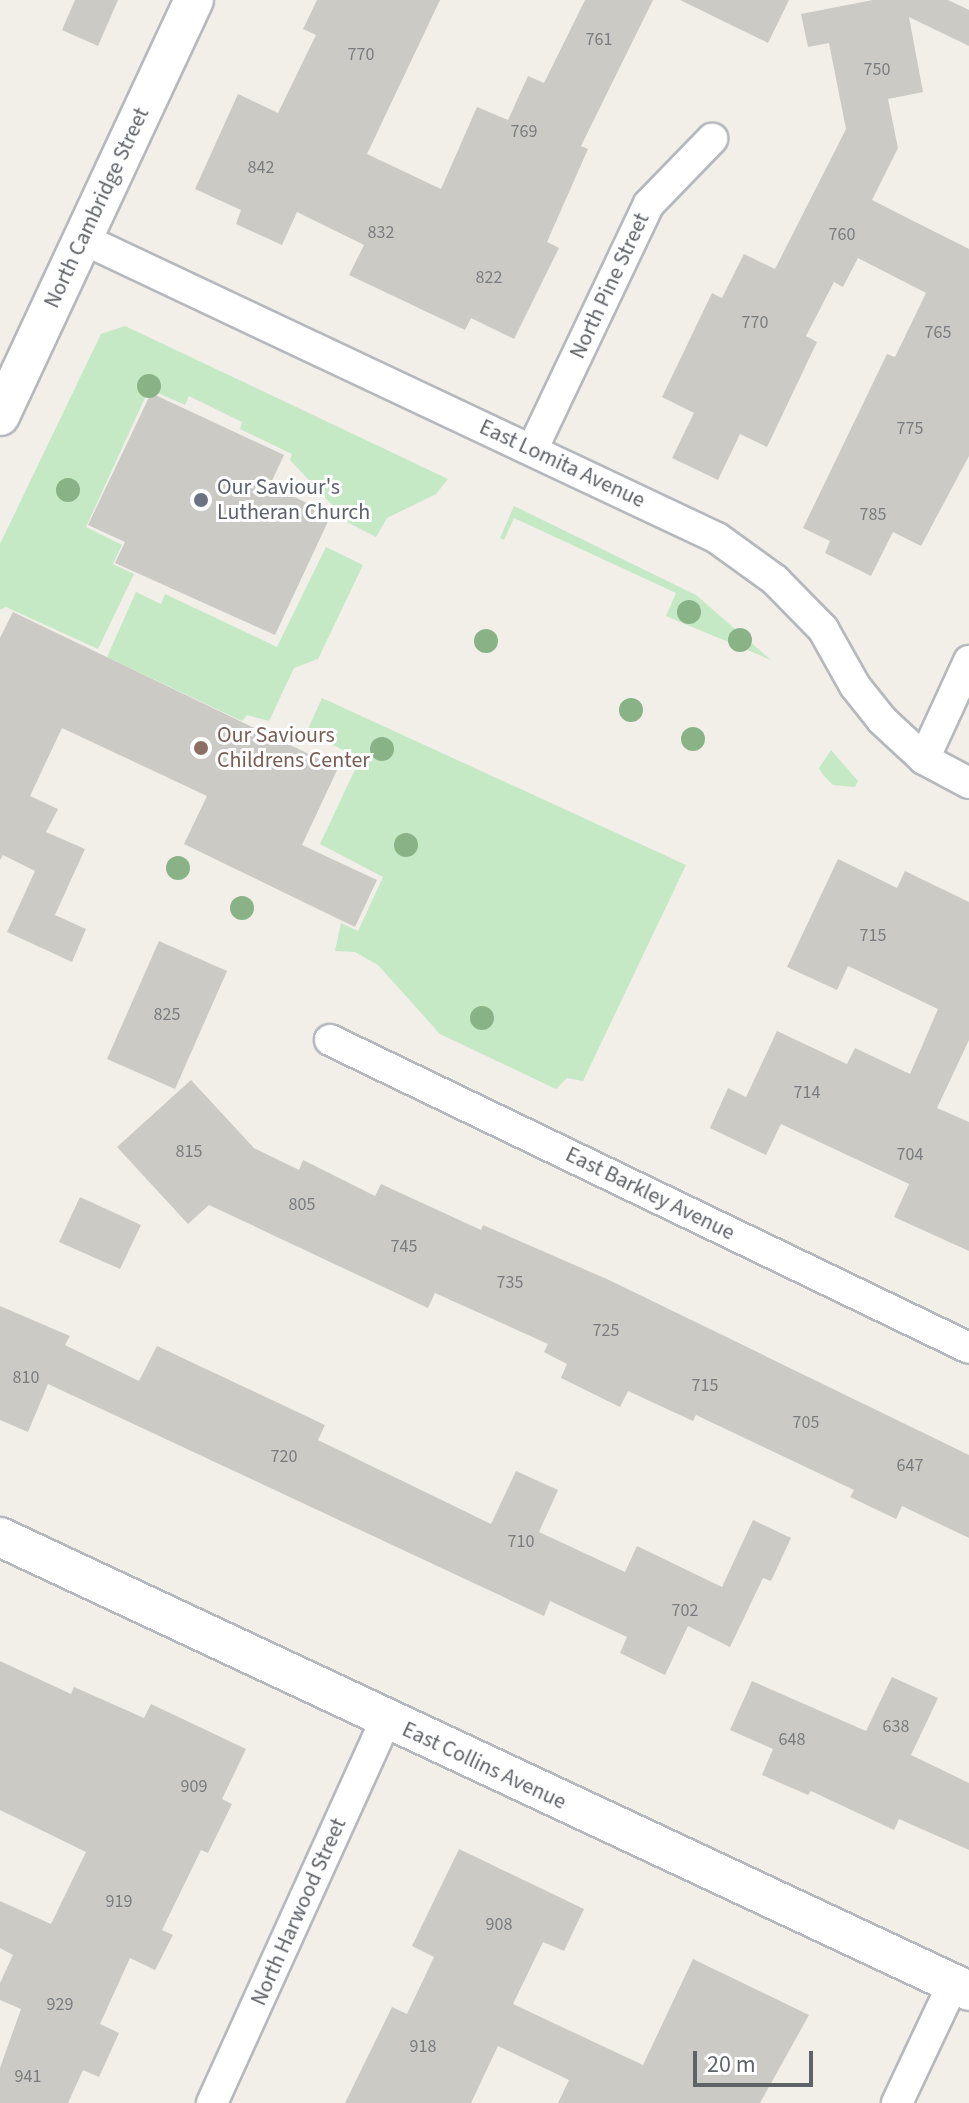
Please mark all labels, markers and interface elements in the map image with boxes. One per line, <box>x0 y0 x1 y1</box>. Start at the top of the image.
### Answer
house number: 761 <box>586 29 612 51</box>
house number: 770 <box>348 44 374 66</box>
house number: 750 <box>864 59 890 81</box>
street label: North Cambridge Street <box>39 104 155 312</box>
house number: 769 <box>511 121 537 143</box>
house number: 842 <box>248 157 274 179</box>
street label: North Pine Street <box>565 209 655 363</box>
house number: 832 <box>368 222 394 244</box>
house number: 760 <box>829 224 855 246</box>
house number: 822 <box>476 267 502 289</box>
house number: 770 <box>742 312 768 334</box>
house number: 765 <box>925 322 951 344</box>
street label: East Lomita Avenue <box>475 414 649 514</box>
house number: 775 <box>897 418 923 440</box>
place label: Our Saviour's Lutheran Church <box>217 474 370 526</box>
marker: Our Saviour's Lutheran Church <box>192 491 210 509</box>
house number: 785 <box>860 504 886 526</box>
place label: Our Saviours Childrens Center <box>217 722 370 774</box>
marker: Our Saviours Childrens Center <box>192 739 210 757</box>
house number: 715 <box>860 925 886 947</box>
house number: 825 <box>154 1004 180 1026</box>
house number: 714 <box>794 1082 820 1104</box>
house number: 815 <box>176 1141 202 1163</box>
street label: East Barkley Avenue <box>561 1142 739 1246</box>
house number: 704 <box>897 1144 923 1166</box>
house number: 805 <box>289 1194 315 1216</box>
house number: 745 <box>391 1236 417 1258</box>
house number: 735 <box>497 1272 523 1294</box>
house number: 725 <box>593 1320 619 1342</box>
house number: 810 <box>13 1367 39 1389</box>
house number: 715 <box>692 1375 718 1397</box>
house number: 705 <box>793 1412 819 1434</box>
house number: 720 <box>271 1446 297 1468</box>
house number: 647 <box>897 1455 923 1477</box>
house number: 710 <box>508 1531 534 1553</box>
house number: 702 <box>672 1600 698 1622</box>
street label: East Collins Avenue <box>398 1716 570 1816</box>
house number: 638 <box>883 1716 909 1738</box>
house number: 648 <box>779 1729 805 1751</box>
house number: 909 <box>181 1776 207 1798</box>
street label: North Harwood Street <box>246 1814 352 2010</box>
house number: 919 <box>106 1891 132 1913</box>
house number: 908 <box>486 1914 512 1936</box>
house number: 929 <box>47 1994 73 2016</box>
scale bar <box>697 2035 817 2085</box>
house number: 918 <box>410 2036 436 2058</box>
text: 20 m <box>707 2047 756 2082</box>
house number: 941 <box>15 2066 41 2088</box>

